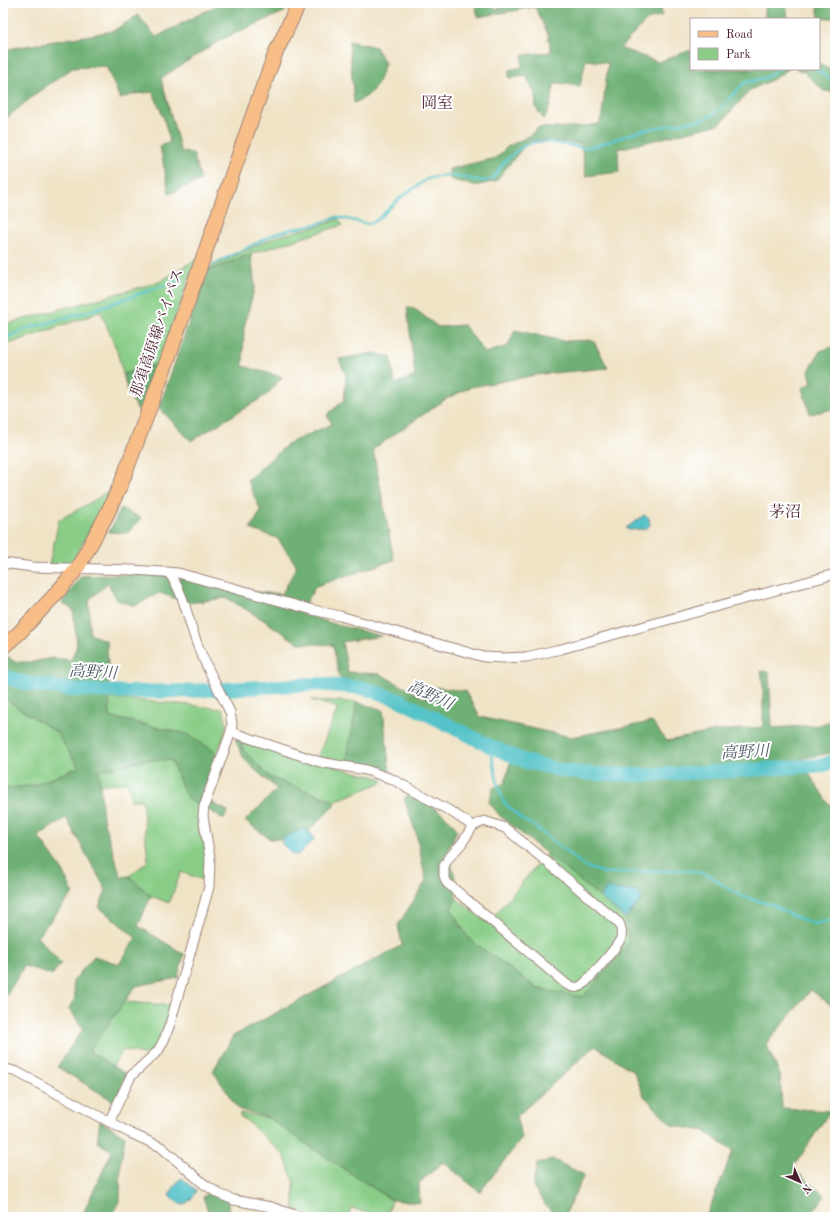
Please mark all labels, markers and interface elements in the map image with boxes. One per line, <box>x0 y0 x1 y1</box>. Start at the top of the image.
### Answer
legend <box>690 18 820 70</box>
text: Road <box>726 29 753 41</box>
text: Park <box>726 49 751 61</box>
district label: 岡室 <box>421 94 453 112</box>
street label: 那須高原線バイパス <box>127 266 187 399</box>
district label: 茅沼 <box>769 503 801 521</box>
water label: 高野川 <box>69 662 119 682</box>
water label: 高野川 <box>405 677 458 714</box>
water label: 高野川 <box>721 742 771 762</box>
north arrow <box>780 1162 820 1202</box>
text: N <box>799 1181 813 1195</box>

